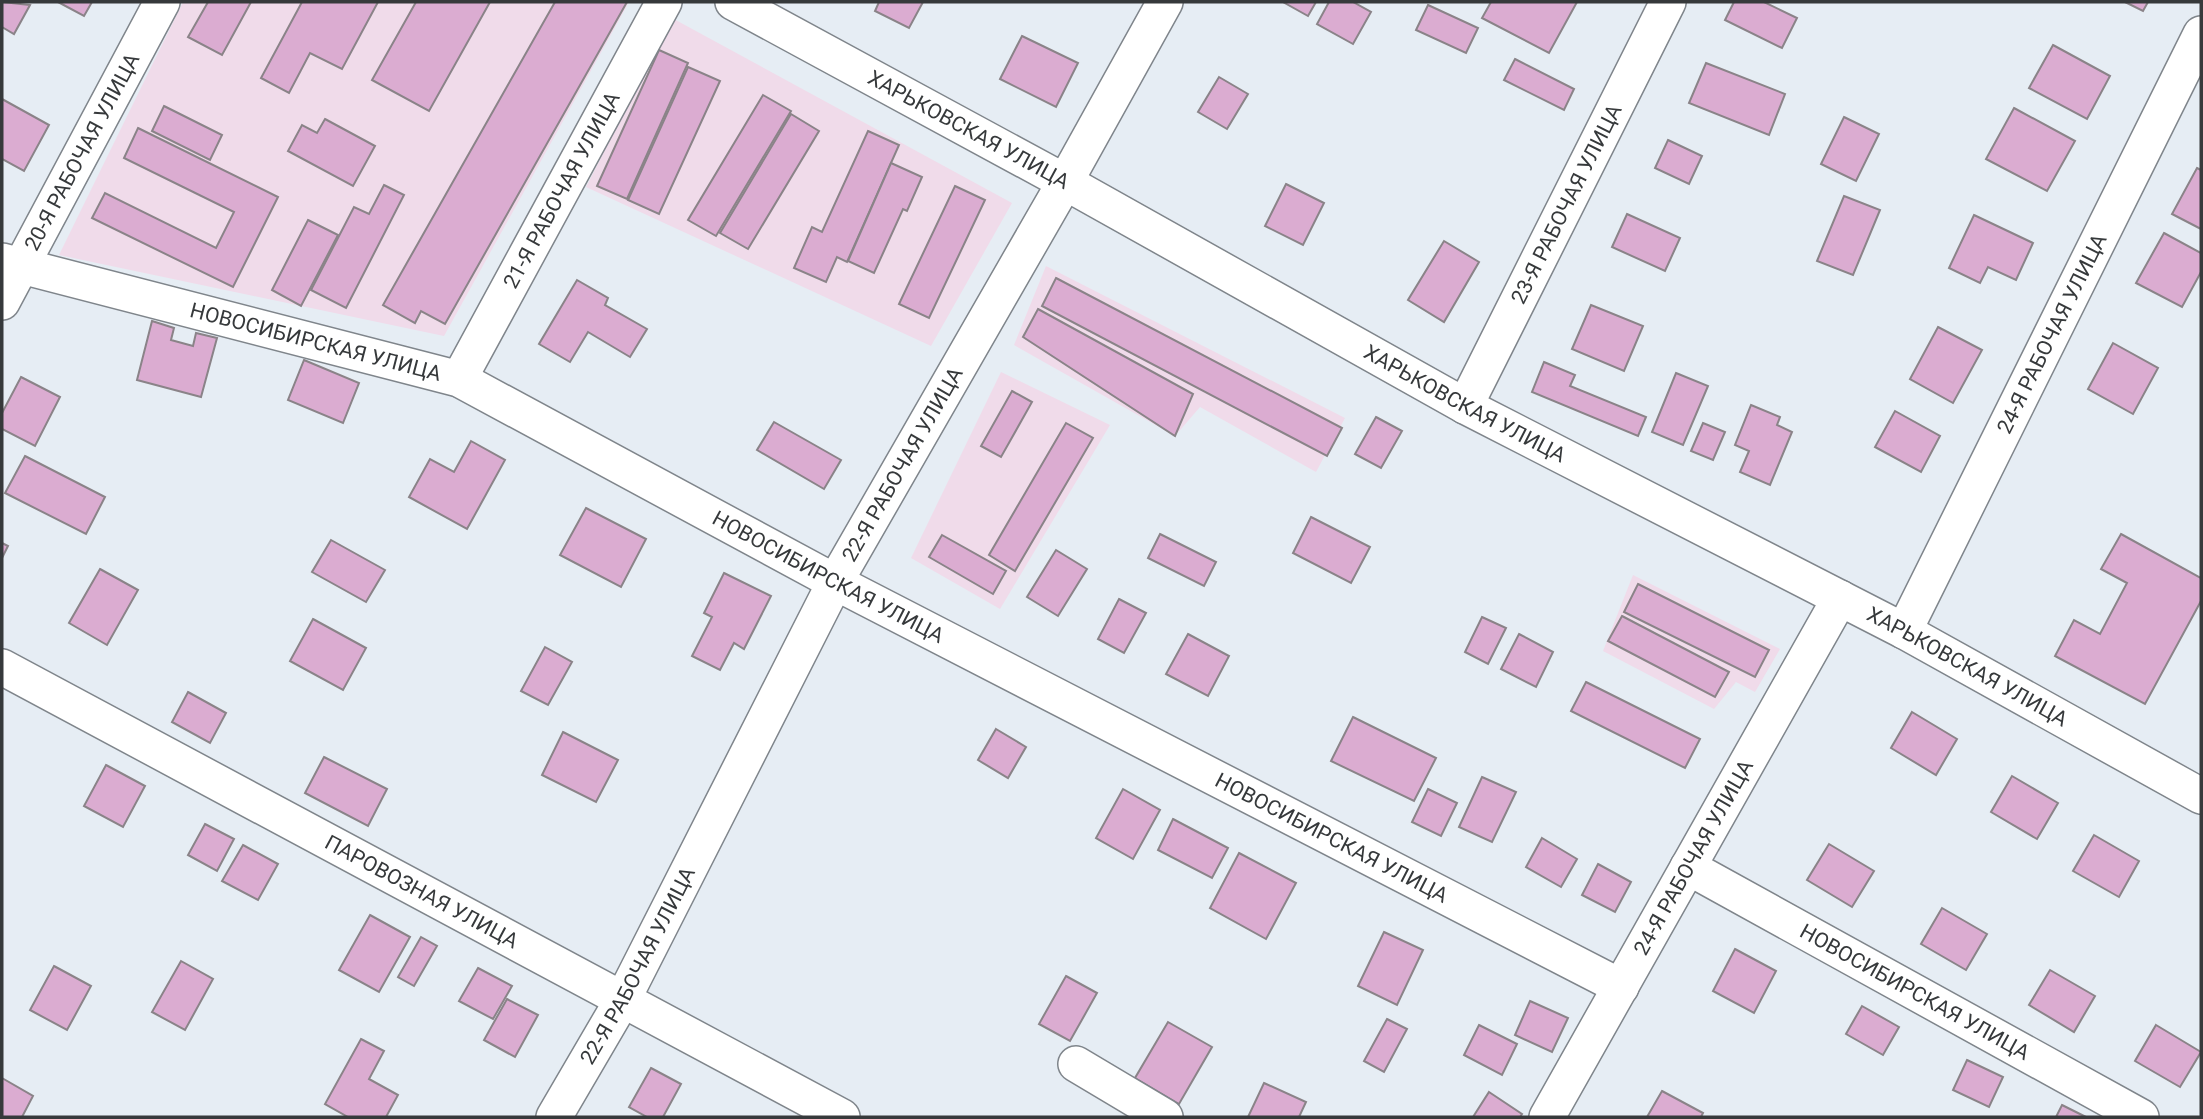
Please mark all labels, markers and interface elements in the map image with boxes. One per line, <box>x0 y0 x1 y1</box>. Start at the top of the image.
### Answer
street label: 20-Я РАБОЧАЯ УЛИЦА <box>20 49 144 255</box>
street label: ХАРЬКОВСКАЯ УЛИЦА <box>864 65 1074 194</box>
street label: 21-Я РАБОЧАЯ УЛИЦА <box>499 88 625 292</box>
street label: 23-Я РАБОЧАЯ УЛИЦА <box>1506 100 1627 308</box>
street label: 24-Я РАБОЧАЯ УЛИЦА <box>1992 230 2112 438</box>
street label: НОВОСИБИРСКАЯ УЛИЦА <box>188 298 444 386</box>
street label: ХАРЬКОВСКАЯ УЛИЦА <box>1360 340 1570 468</box>
street label: 22-Я РАБОЧАЯ УЛИЦА <box>837 363 968 566</box>
street label: НОВОСИБИРСКАЯ УЛИЦА <box>708 506 948 648</box>
street label: ХАРЬКОВСКАЯ УЛИЦА <box>1863 602 2072 732</box>
street label: 24-Я РАБОЧАЯ УЛИЦА <box>1629 756 1758 959</box>
street label: НОВОСИБИРСКАЯ УЛИЦА <box>1211 768 1452 908</box>
street label: ПАРОВОЗНАЯ УЛИЦА <box>321 830 523 953</box>
street label: 22-Я РАБОЧАЯ УЛИЦА <box>575 863 700 1069</box>
street label: НОВОСИБИРСКАЯ УЛИЦА <box>1796 919 2034 1065</box>

